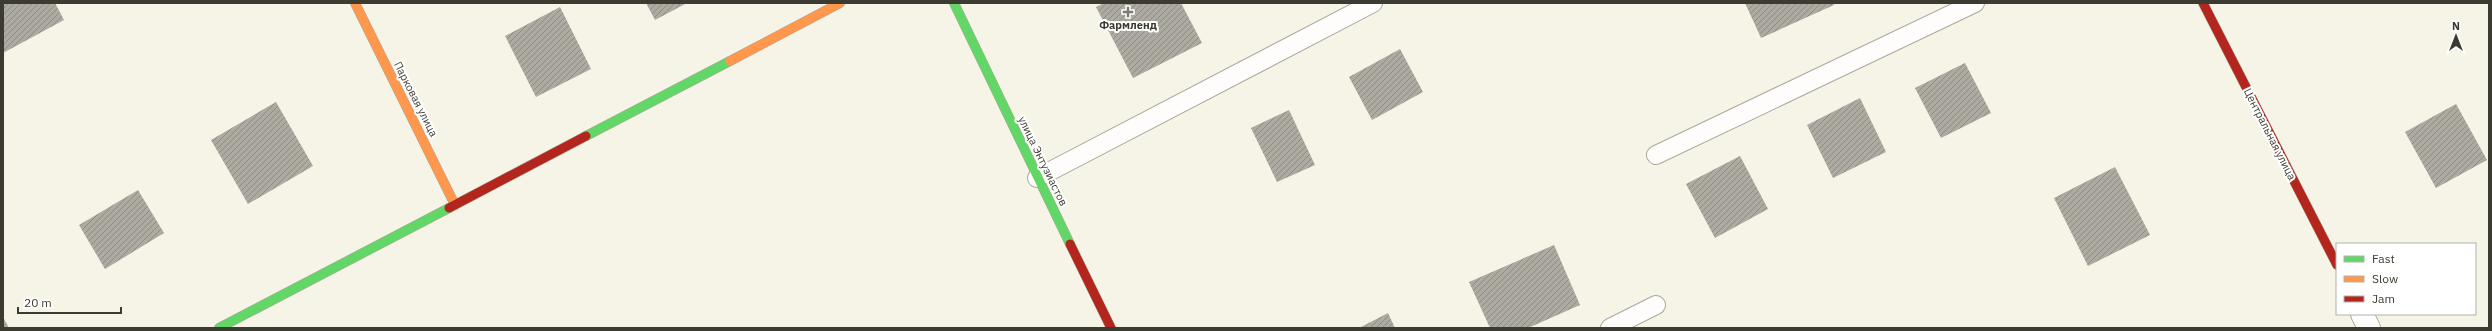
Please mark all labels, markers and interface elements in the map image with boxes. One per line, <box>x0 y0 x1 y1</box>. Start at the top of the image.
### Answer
marker: Фармленд <box>1123 7 1133 17</box>
north arrow <box>2436 16 2476 56</box>
place label: Фармленд <box>1099 18 1158 32</box>
text: N <box>2452 19 2460 33</box>
street label: Парковая улица <box>391 59 441 139</box>
street label: Центральная улица <box>2241 86 2299 182</box>
street label: улица Энтузиастов <box>1015 114 1071 208</box>
legend <box>2336 243 2476 315</box>
text: Fast <box>2372 251 2395 266</box>
text: Slow <box>2372 271 2398 286</box>
scale bar <box>18 289 121 315</box>
text: Jam <box>2372 291 2395 306</box>
text: 20 m <box>24 295 52 310</box>

